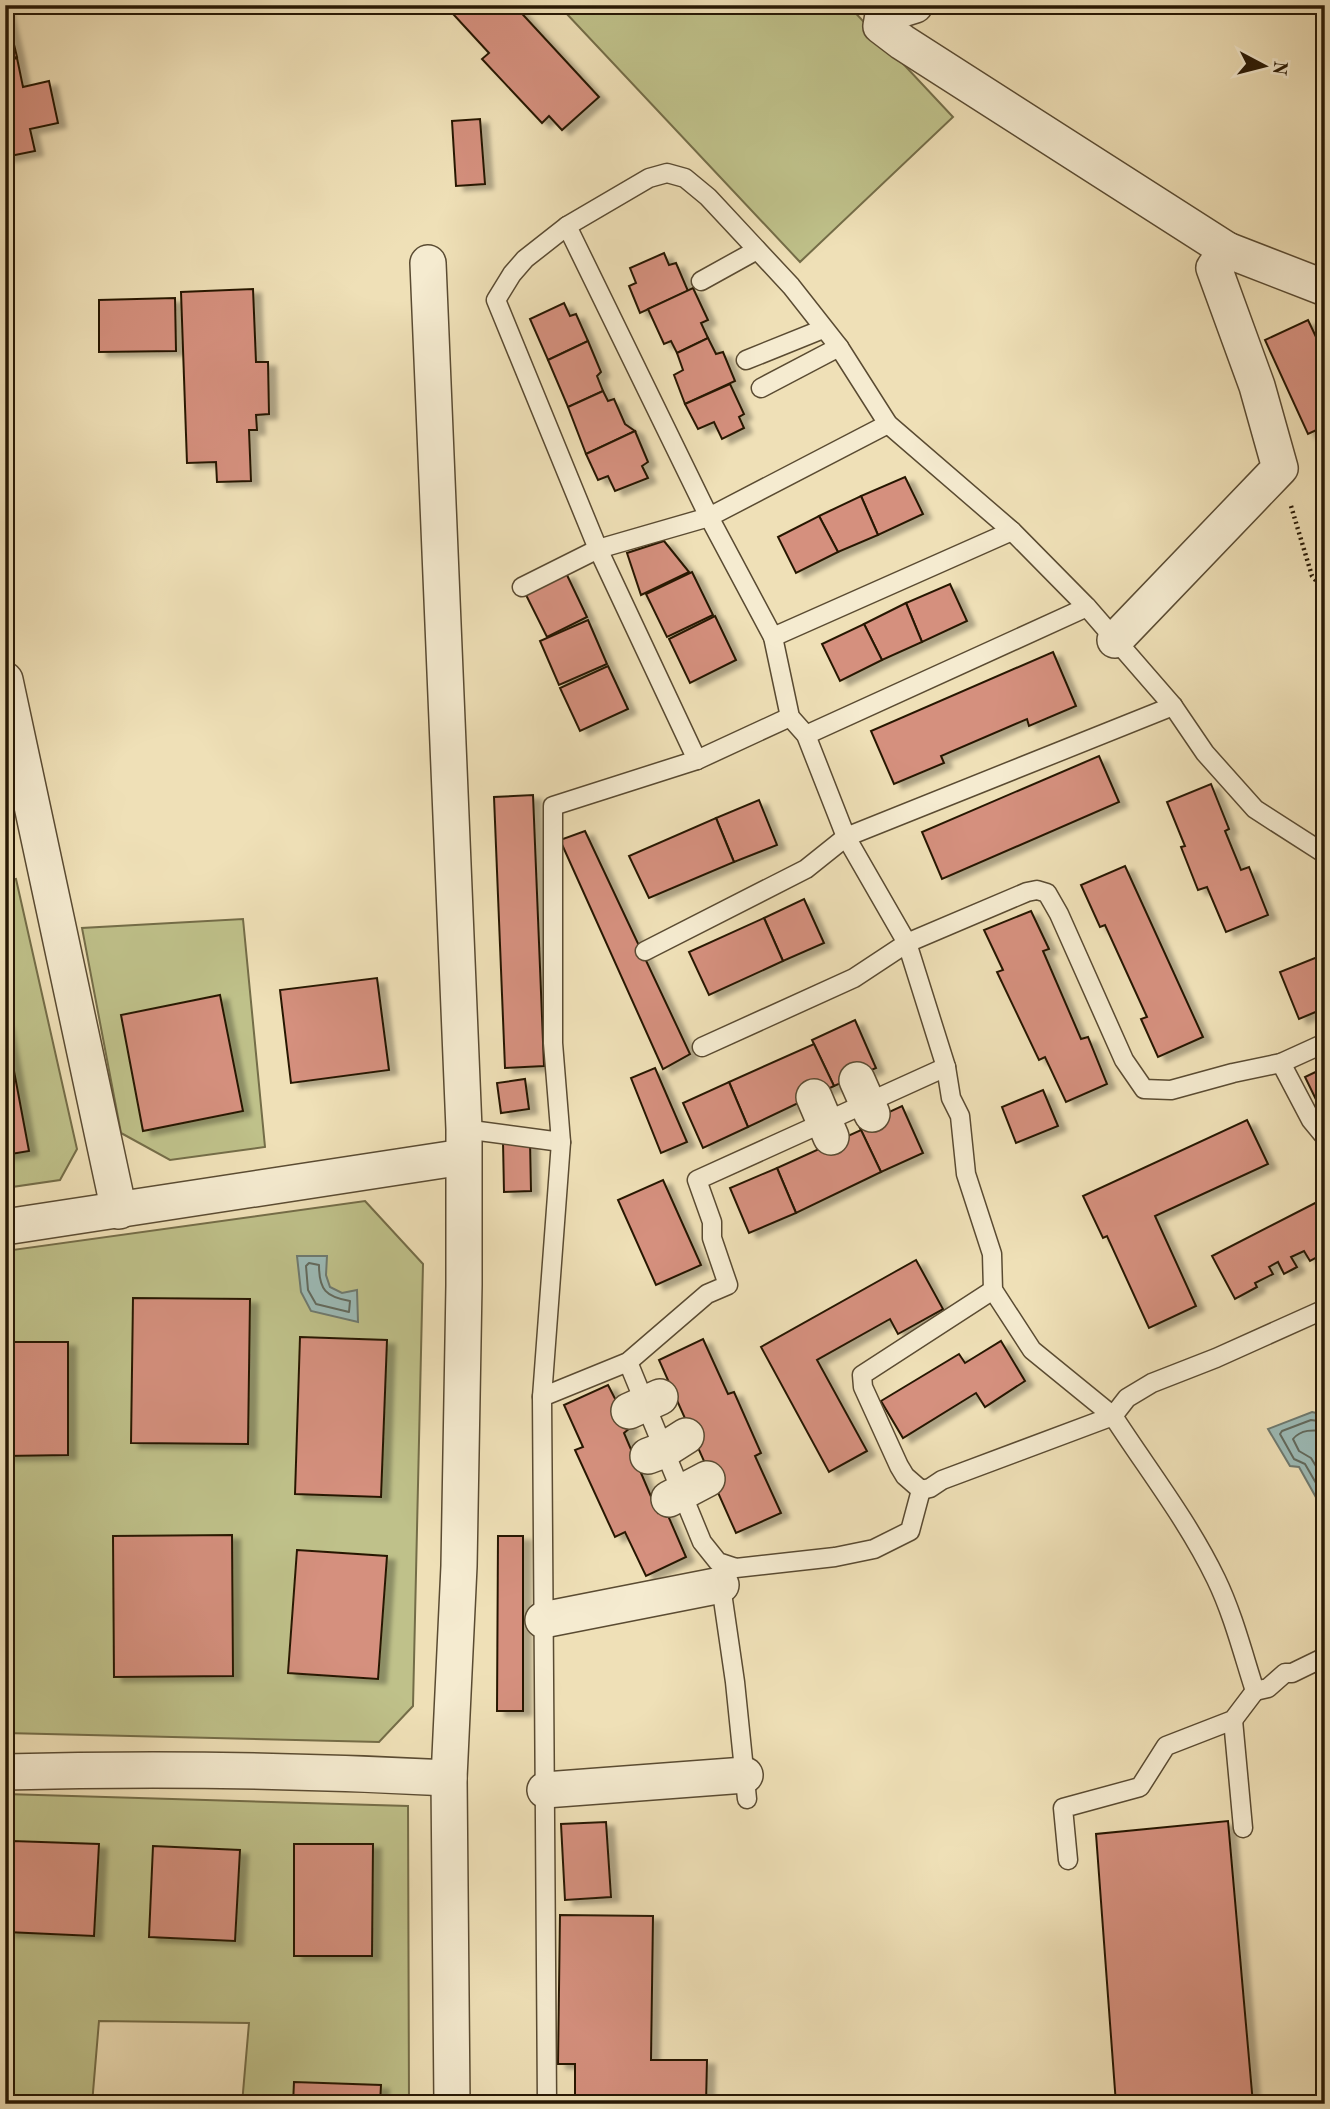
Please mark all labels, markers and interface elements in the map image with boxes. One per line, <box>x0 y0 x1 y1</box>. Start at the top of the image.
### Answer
north arrow <box>1228 32 1298 102</box>
text: N <box>1268 59 1289 77</box>

